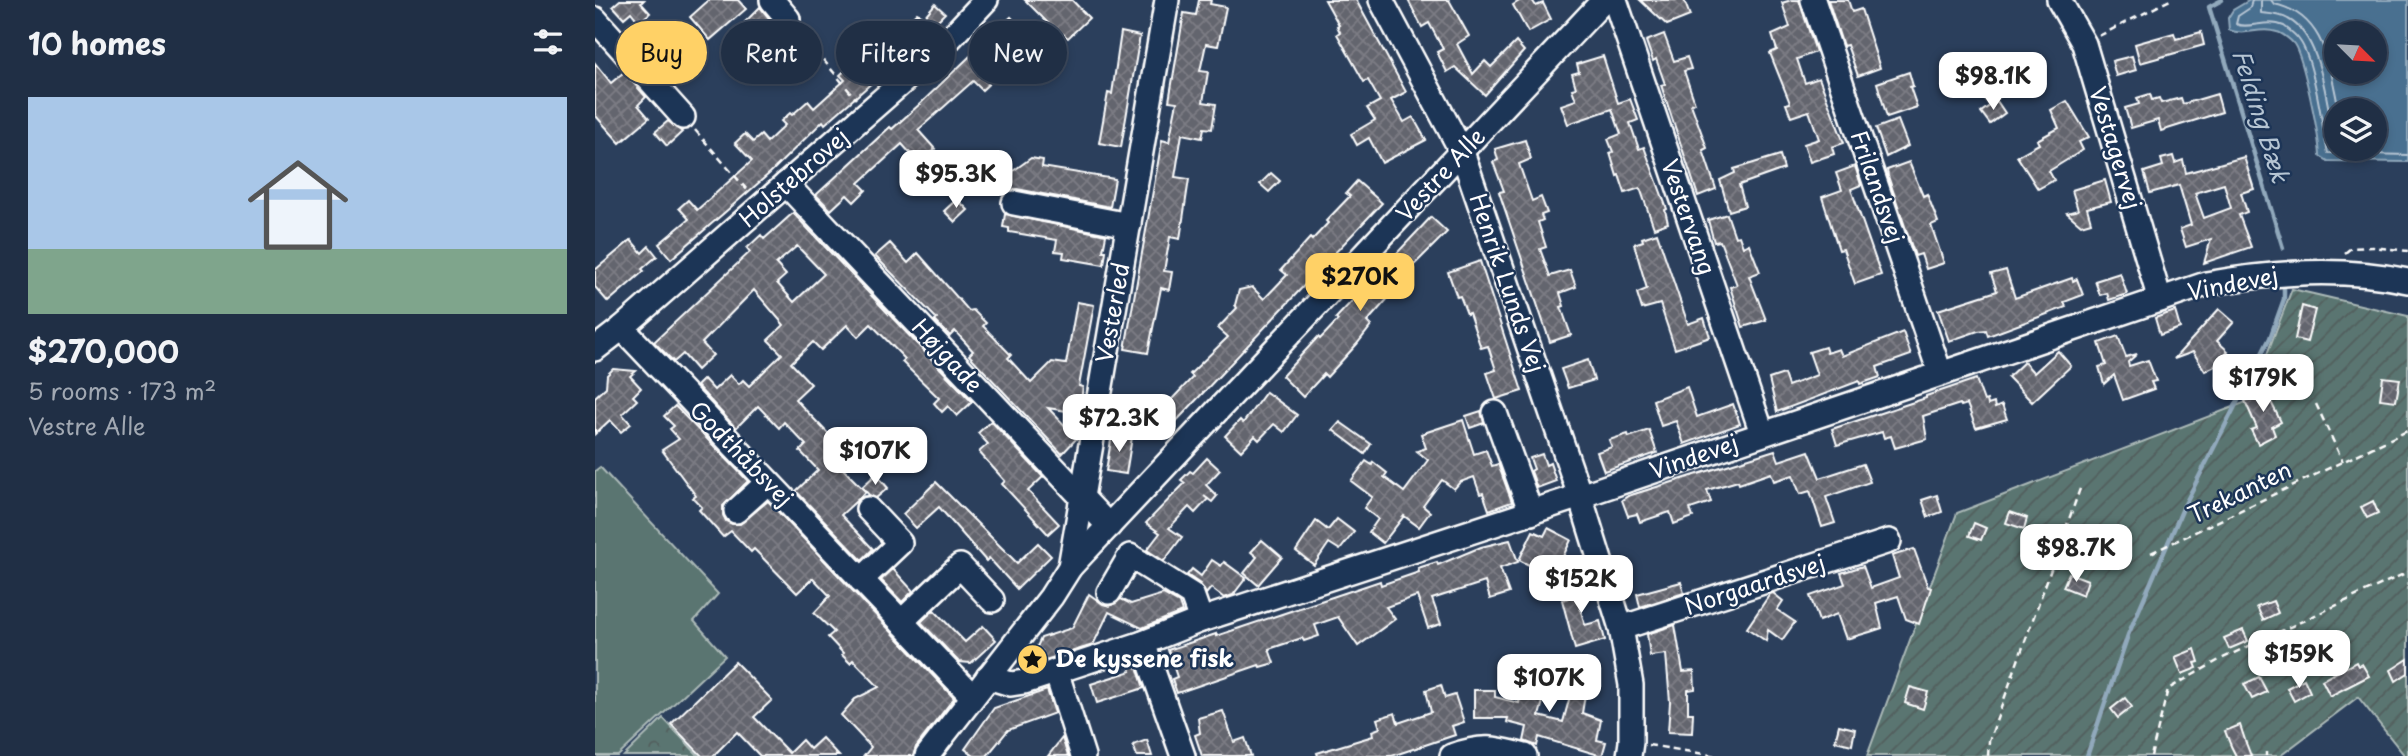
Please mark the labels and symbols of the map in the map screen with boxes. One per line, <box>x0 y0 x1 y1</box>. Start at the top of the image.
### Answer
north arrow <box>2324 21 2387 84</box>
water label: Felding Bæk <box>2225 44 2300 188</box>
pin: $98.1K <box>1936 52 2050 112</box>
street label: Vestagervej <box>2081 82 2152 213</box>
street label: Holstebrovej <box>730 119 856 235</box>
street label: Vestre Alle <box>1387 119 1493 229</box>
street label: Frilandsvej <box>1843 125 1914 248</box>
pin: $95.3K <box>899 150 1013 210</box>
street label: Vestervang <box>1653 154 1726 279</box>
street label: Henrik Lunds Vej <box>1461 188 1555 377</box>
pin: $270K <box>1311 254 1409 313</box>
street label: Vindevej <box>2184 257 2281 308</box>
street label: Vesterled <box>1085 260 1138 366</box>
street label: Højgade <box>904 310 992 400</box>
pin: $179K <box>2214 354 2312 414</box>
street label: Godthåbsvej <box>682 392 802 514</box>
pin: $72.3K <box>1062 394 1176 454</box>
street label: Vindevej <box>1644 424 1743 487</box>
pin: $107K <box>826 428 924 487</box>
street label: Trekanten <box>2182 452 2297 532</box>
pin: $98.7K <box>2019 524 2133 584</box>
street label: Norgaardsvej <box>1680 544 1829 623</box>
pin: $152K <box>1532 556 1630 615</box>
pin: $159K <box>2250 630 2348 690</box>
place label: De kyssene fisk <box>1055 640 1235 675</box>
place icon: De kyssene fisk <box>1015 642 1049 676</box>
pin: $107K <box>1500 654 1598 714</box>

